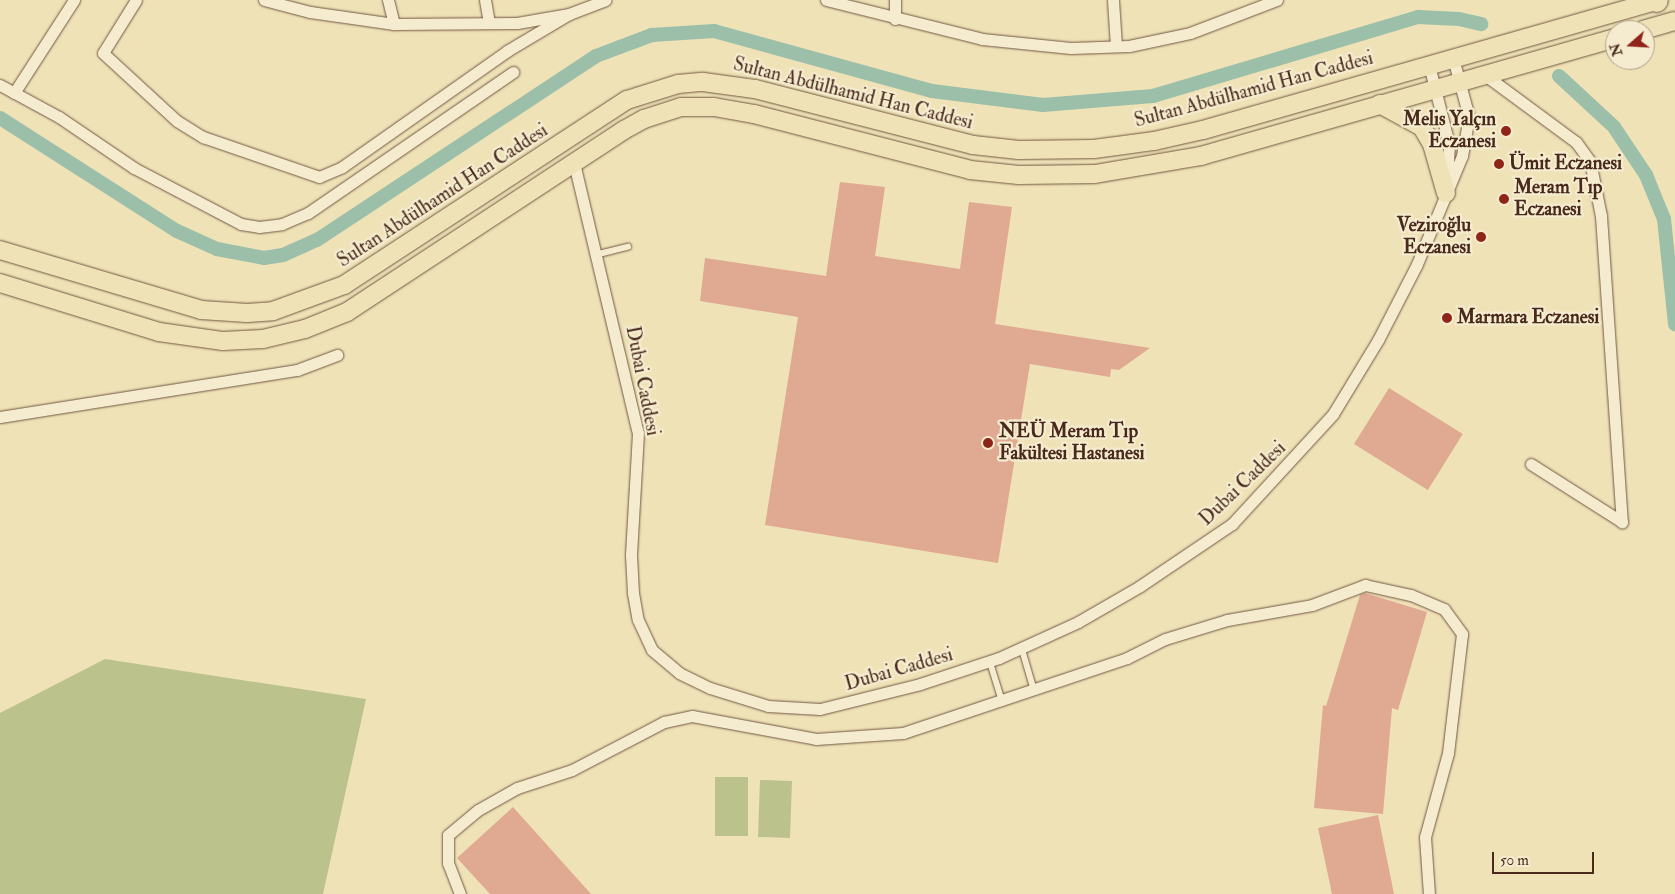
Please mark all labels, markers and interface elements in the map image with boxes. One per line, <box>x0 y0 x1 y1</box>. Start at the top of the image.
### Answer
north arrow <box>1605 20 1655 70</box>
text: N <box>1606 41 1626 58</box>
street label: Sultan Abdülhamid Han Caddesi <box>1132 47 1376 133</box>
street label: Sultan Abdülhamid Han Caddesi <box>731 53 975 135</box>
place label: Melis Yalçın Eczanesi <box>1403 109 1496 153</box>
street label: Sultan Abdülhamid Han Caddesi <box>334 119 552 273</box>
marker: Melis Yalçın Eczanesi <box>1500 125 1512 137</box>
place label: Ümit Eczanesi <box>1509 153 1622 175</box>
marker: Ümit Eczanesi <box>1493 158 1505 170</box>
place label: Meram Tıp Eczanesi <box>1514 177 1602 221</box>
marker: Meram Tıp Eczanesi <box>1498 193 1510 205</box>
place label: Veziroğlu Eczanesi <box>1397 215 1471 259</box>
marker: Veziroğlu Eczanesi <box>1475 231 1487 243</box>
place label: Marmara Eczanesi <box>1457 307 1599 329</box>
marker: Marmara Eczanesi <box>1441 312 1453 324</box>
street label: Dubai Caddesi <box>620 324 664 438</box>
place label: NEÜ Meram Tıp Fakültesi Hastanesi <box>999 421 1145 465</box>
marker: NEÜ Meram Tıp Fakültesi Hastanesi <box>981 436 995 450</box>
street label: Dubai Caddesi <box>1195 437 1291 531</box>
street label: Dubai Caddesi <box>842 644 956 696</box>
scale bar <box>1495 842 1598 874</box>
text: 50 m <box>1500 851 1529 870</box>

